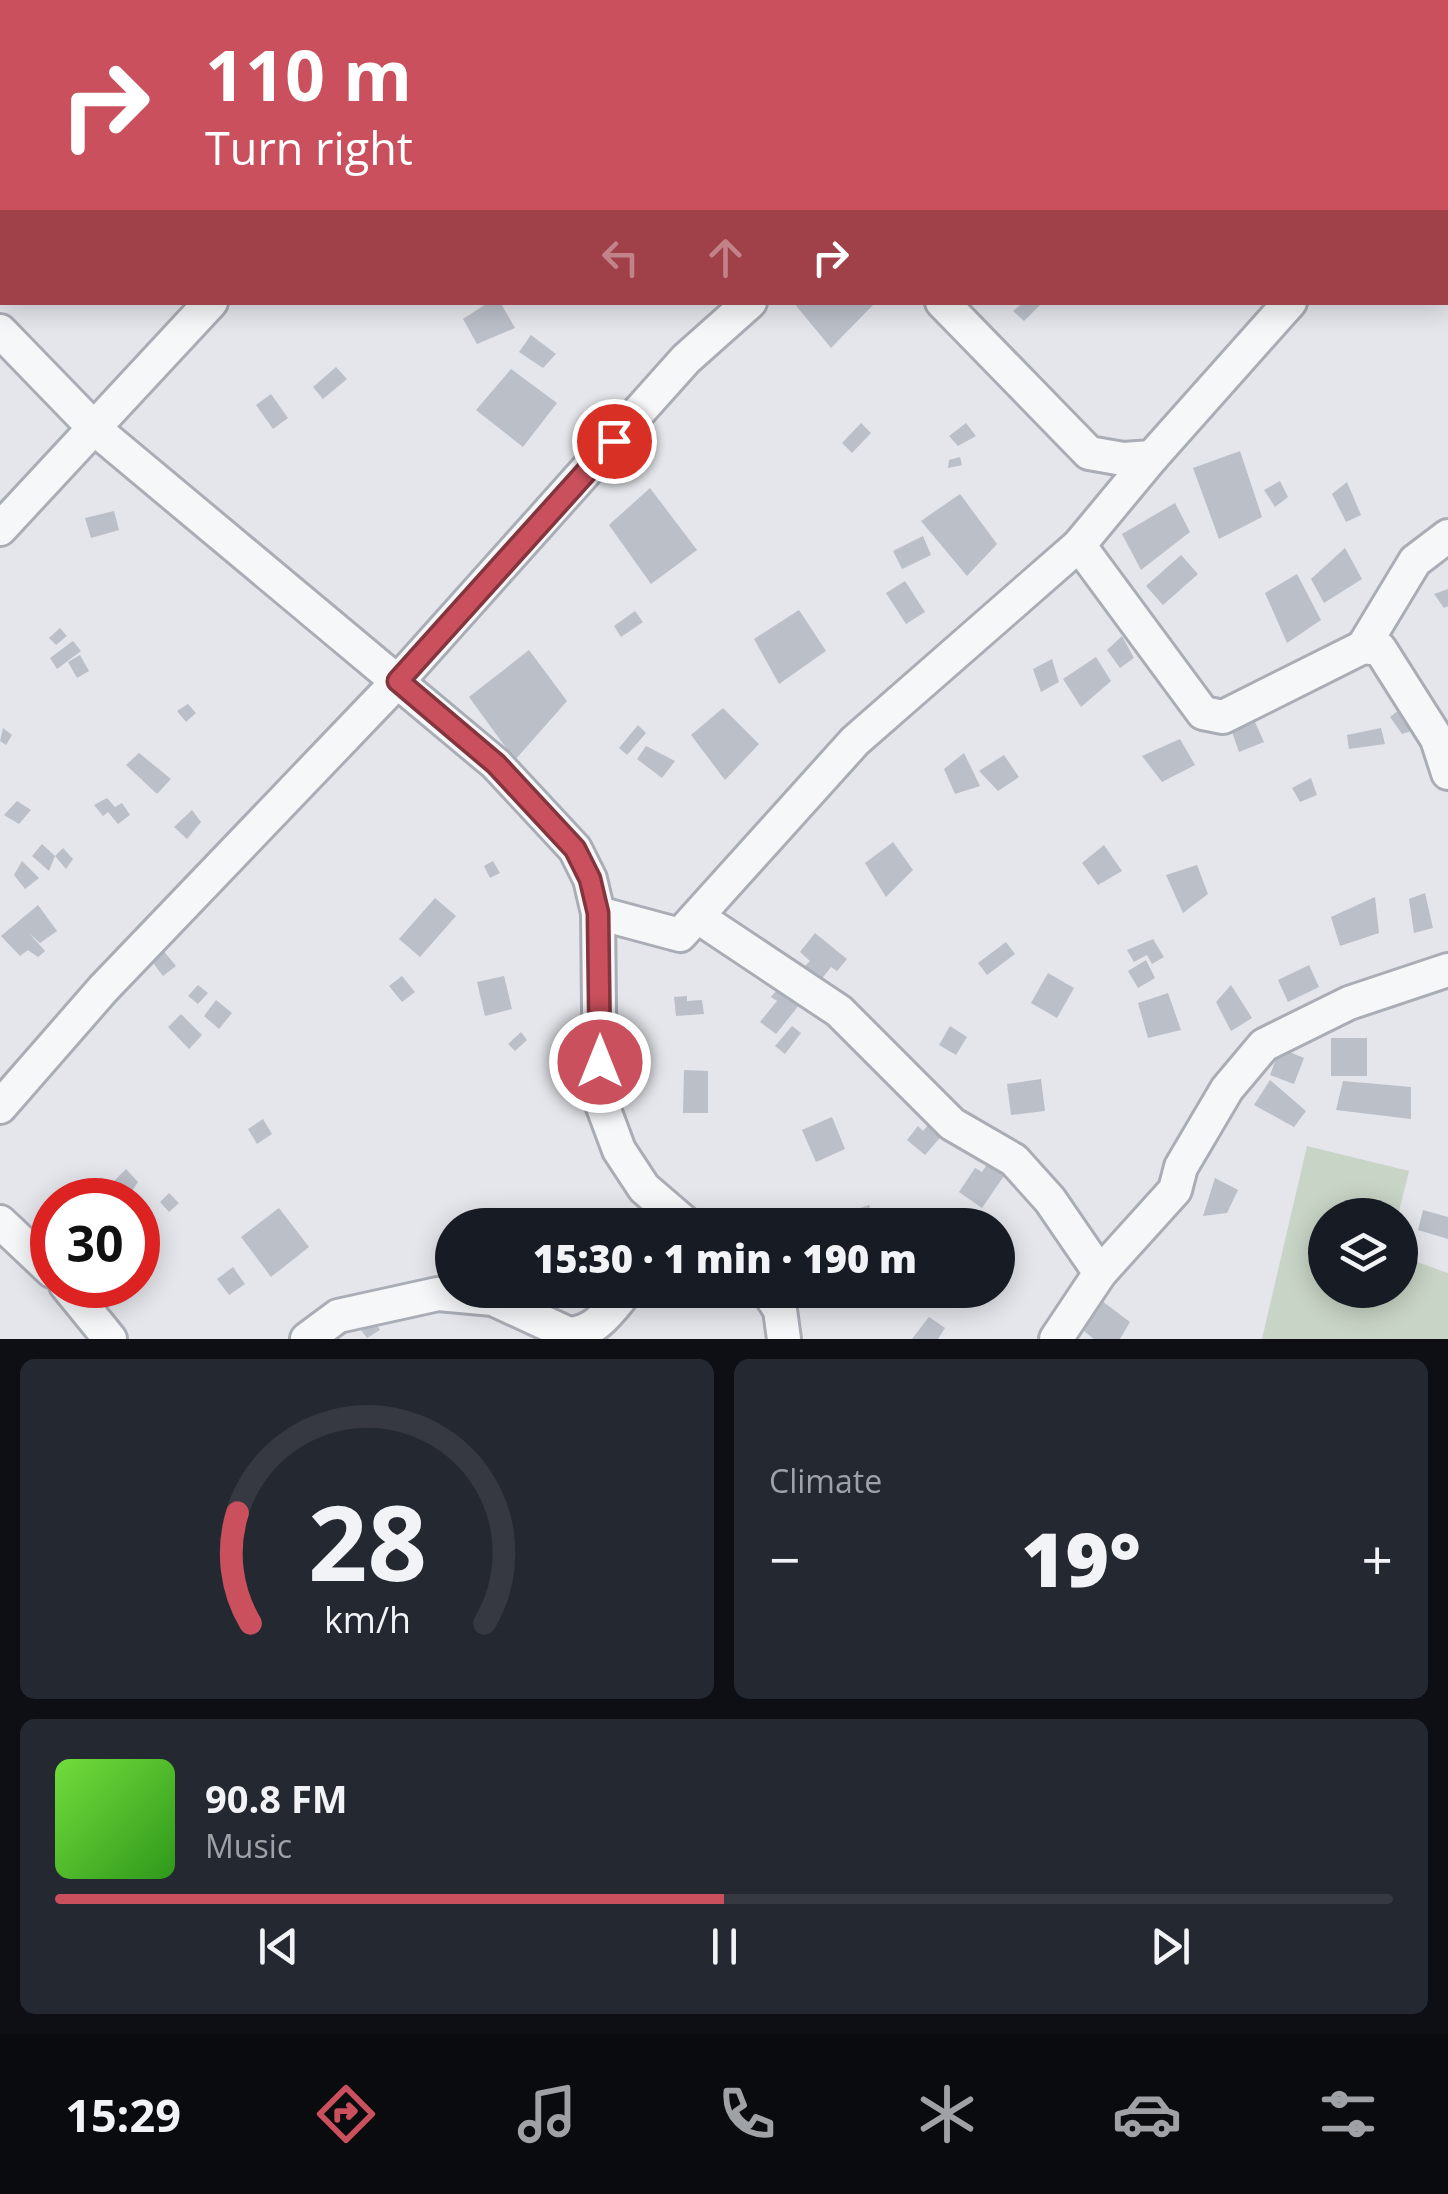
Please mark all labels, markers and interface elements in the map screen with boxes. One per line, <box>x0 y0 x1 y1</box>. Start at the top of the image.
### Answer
text: 110 m <box>205 26 412 122</box>
icon: right <box>40 40 170 170</box>
text: Turn right <box>205 117 413 178</box>
icon: left <box>593 230 648 285</box>
icon: ahead <box>698 230 753 285</box>
icon: right <box>803 230 858 285</box>
pin <box>572 399 657 484</box>
icon: arrive <box>587 414 642 469</box>
position arrow <box>548 1010 652 1114</box>
speed limit sign: 30 <box>30 1178 160 1308</box>
map controls <box>1308 1198 1418 1308</box>
button: layers <box>1308 1198 1418 1308</box>
text: 15:30 · 1 min · 190 m <box>533 1232 917 1284</box>
text: Climate <box>769 1459 882 1502</box>
text: 28 <box>308 1470 426 1611</box>
text: 19° <box>1021 1507 1141 1609</box>
text: − <box>769 1521 800 1596</box>
text: + <box>1362 1521 1393 1596</box>
text: km/h <box>324 1595 410 1643</box>
text: 90.8 FM <box>205 1772 348 1824</box>
text: Music <box>205 1824 292 1867</box>
icon: previous <box>251 1919 306 1974</box>
icon: pause <box>697 1919 752 1974</box>
icon: next <box>1143 1919 1198 1974</box>
icon: directions <box>311 2079 381 2149</box>
icon: music <box>512 2079 582 2149</box>
icon: phone <box>712 2079 782 2149</box>
icon: climate <box>912 2079 982 2149</box>
icon: car <box>1112 2079 1182 2149</box>
icon: filters <box>1313 2079 1383 2149</box>
text: 15:29 <box>65 2084 181 2145</box>

